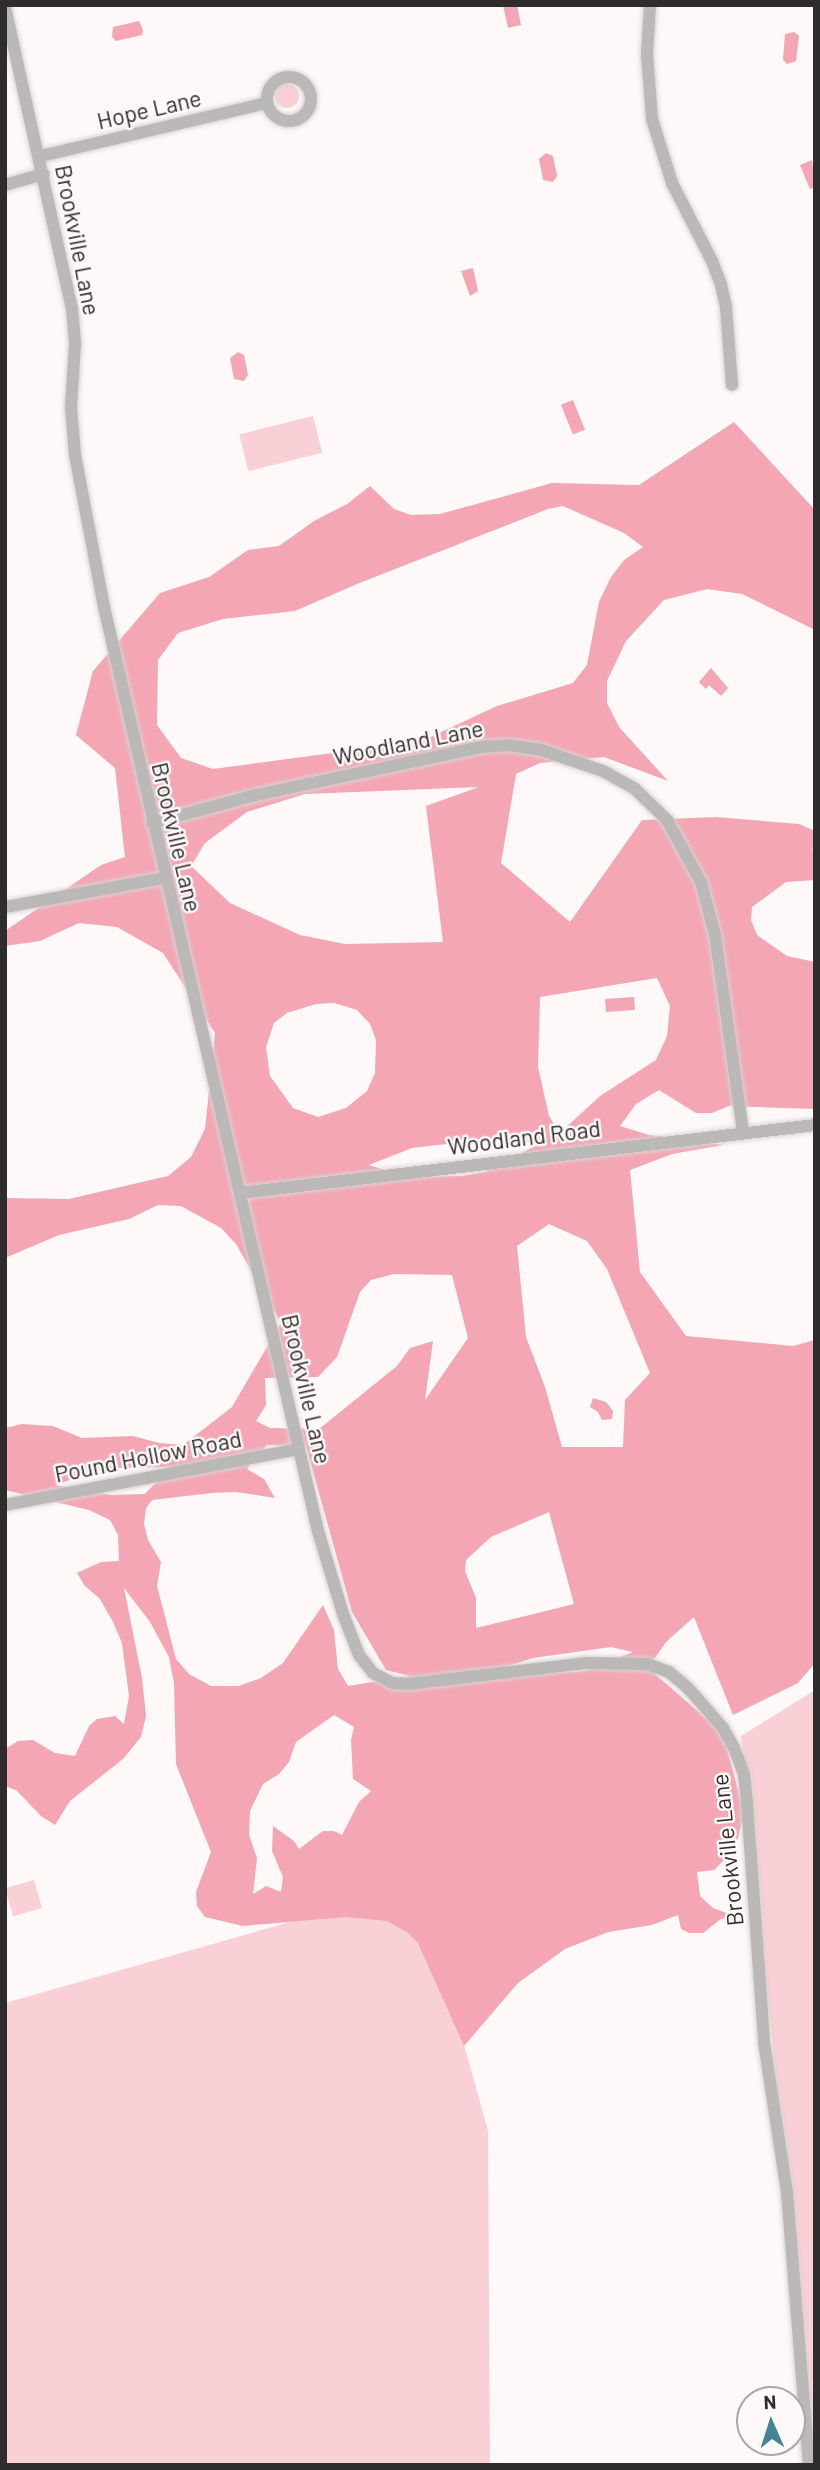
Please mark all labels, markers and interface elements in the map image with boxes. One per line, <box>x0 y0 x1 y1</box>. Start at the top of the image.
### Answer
street label: Hope Lane <box>94 84 204 134</box>
street label: Brookville Lane <box>50 162 106 318</box>
street label: Woodland Lane <box>331 714 485 770</box>
street label: Brookville Lane <box>146 759 208 915</box>
street label: Woodland Road <box>446 1114 602 1160</box>
street label: Brookville Lane <box>276 1311 338 1467</box>
street label: Pound Hollow Road <box>52 1424 244 1488</box>
street label: Brookville Lane <box>705 1773 749 1927</box>
north arrow <box>736 2386 806 2456</box>
text: N <box>763 2390 777 2413</box>

